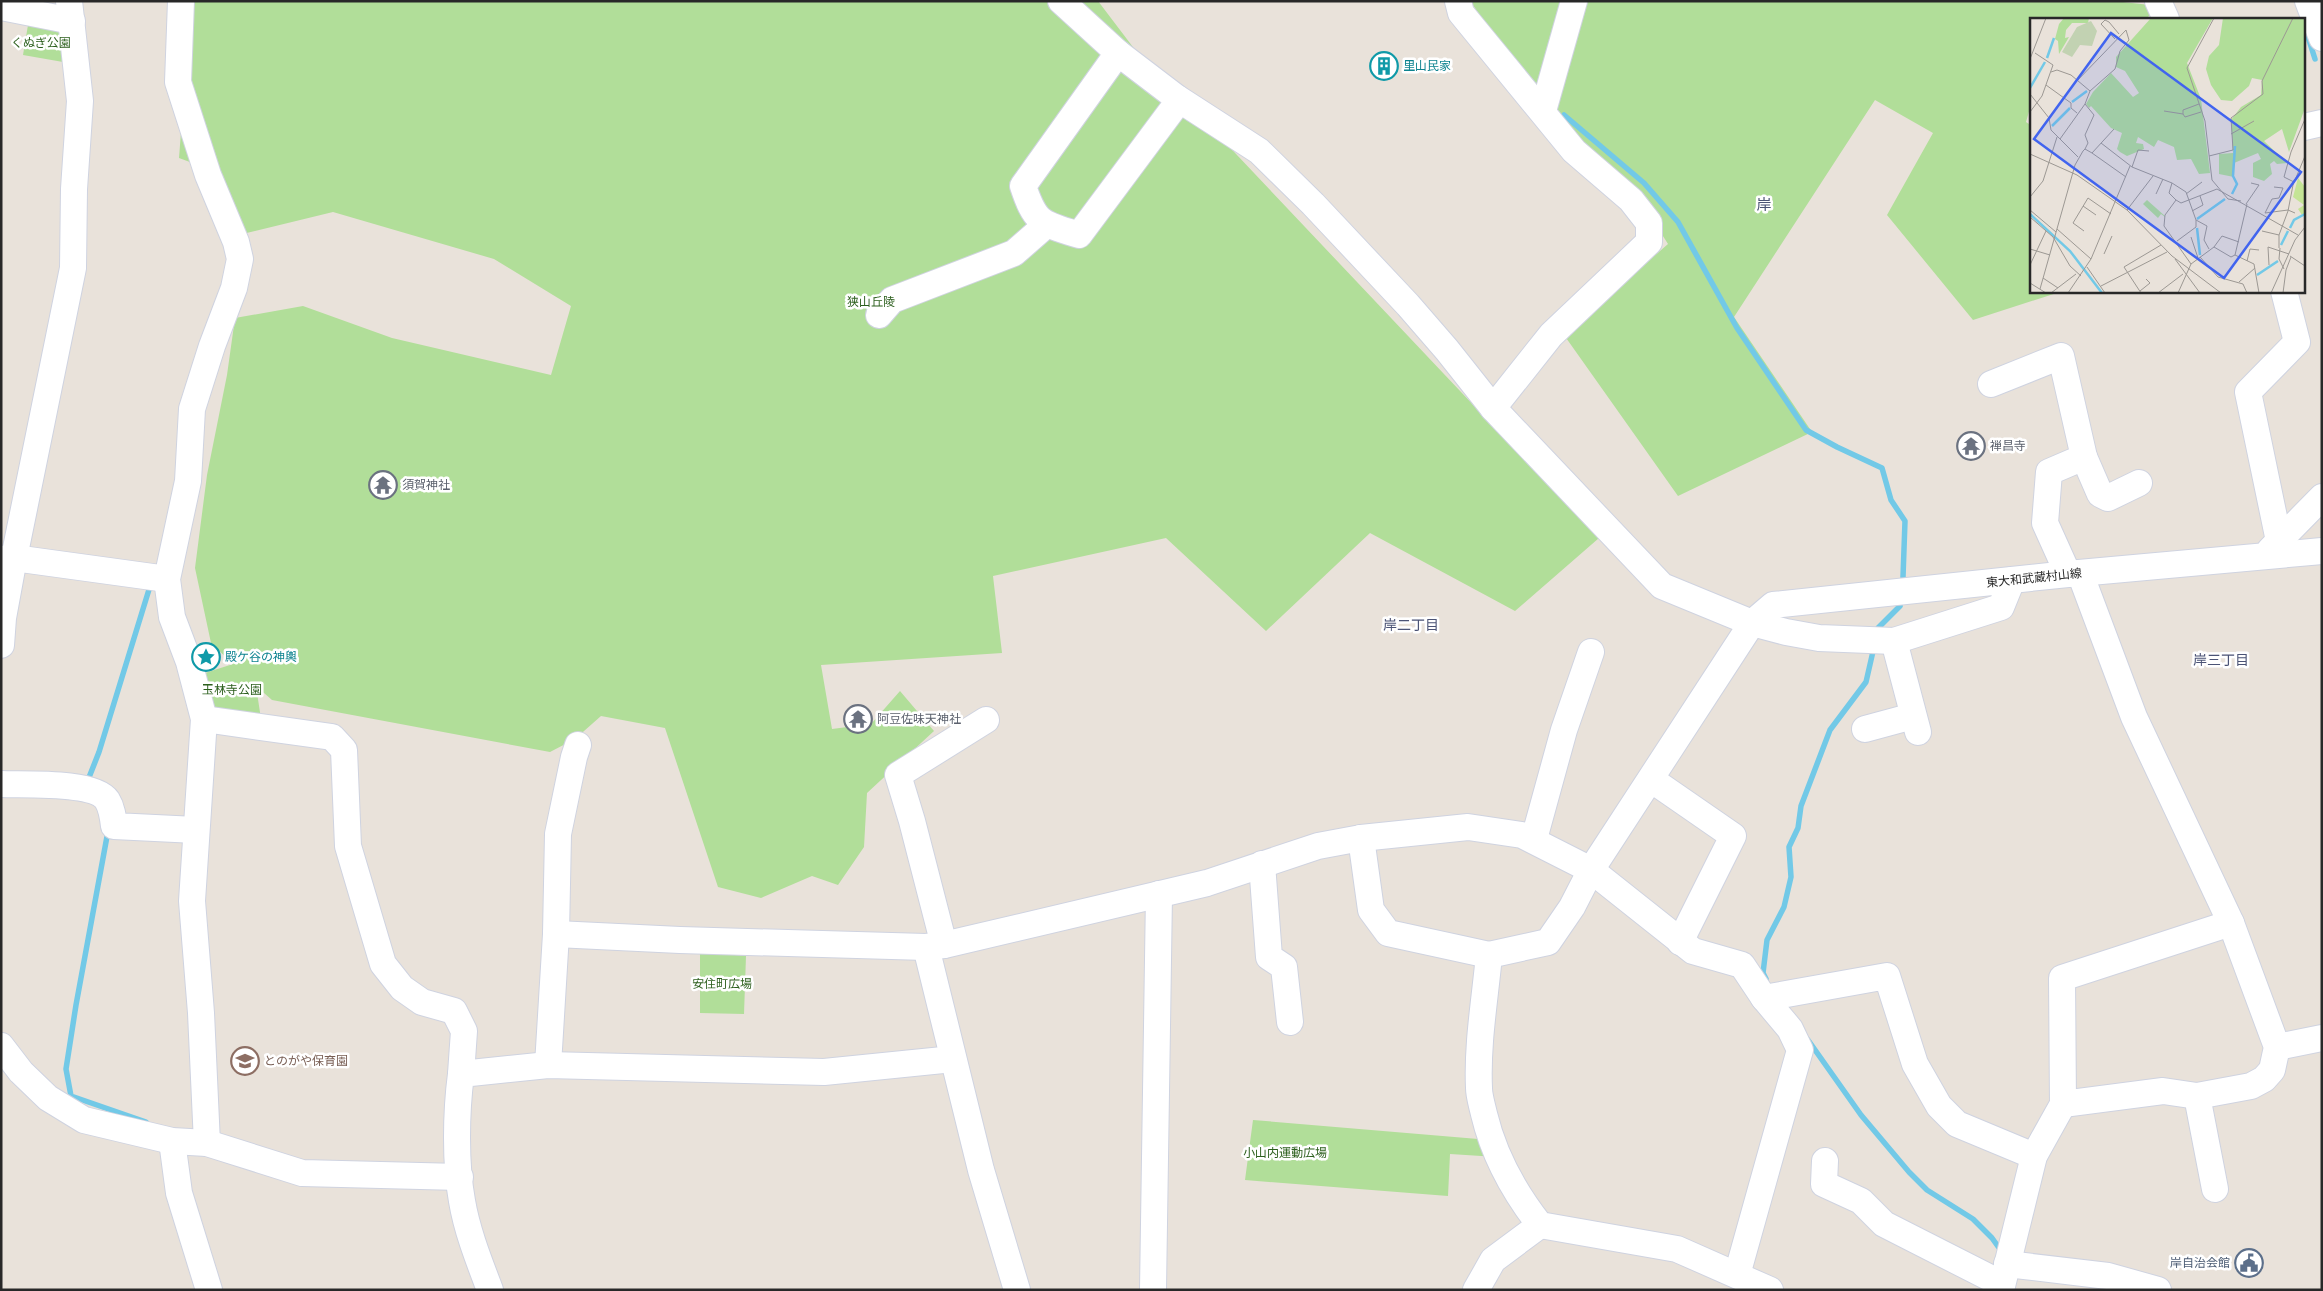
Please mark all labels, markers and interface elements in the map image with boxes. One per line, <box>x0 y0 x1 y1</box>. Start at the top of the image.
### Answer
inset map <box>2030 18 2306 292</box>
park label: くぬぎ公園 <box>11 36 71 50</box>
building icon: 里山民家 <box>1369 51 1399 81</box>
place label: 里山民家 <box>1403 59 1451 73</box>
district label: 岸 <box>1756 196 1772 214</box>
park label: 狭山丘陵 <box>847 295 895 309</box>
temple icon: 禅昌寺 <box>1956 431 1986 461</box>
place label: 禅昌寺 <box>1990 439 2026 453</box>
temple icon: 須賀神社 <box>368 470 398 500</box>
place label: 須賀神社 <box>402 478 450 492</box>
street label: 東大和武蔵村山線 <box>1986 566 2082 590</box>
district label: 岸二丁目 <box>1383 617 1439 633</box>
place icon: 殿ケ谷の神輿 <box>191 642 221 672</box>
place label: 殿ケ谷の神輿 <box>225 650 297 664</box>
district label: 岸三丁目 <box>2193 652 2249 668</box>
park label: 玉林寺公園 <box>202 683 262 697</box>
temple icon: 阿豆佐味天神社 <box>843 704 873 734</box>
place label: 阿豆佐味天神社 <box>877 712 961 726</box>
park label: 安住町広場 <box>692 977 752 991</box>
school or university icon: とのがや保育園 <box>230 1046 260 1076</box>
place label: とのがや保育園 <box>264 1054 348 1068</box>
park label: 小山内運動広場 <box>1243 1146 1327 1160</box>
public building icon: 岸自治会館 <box>2234 1248 2264 1278</box>
place label: 岸自治会館 <box>2170 1256 2230 1270</box>

